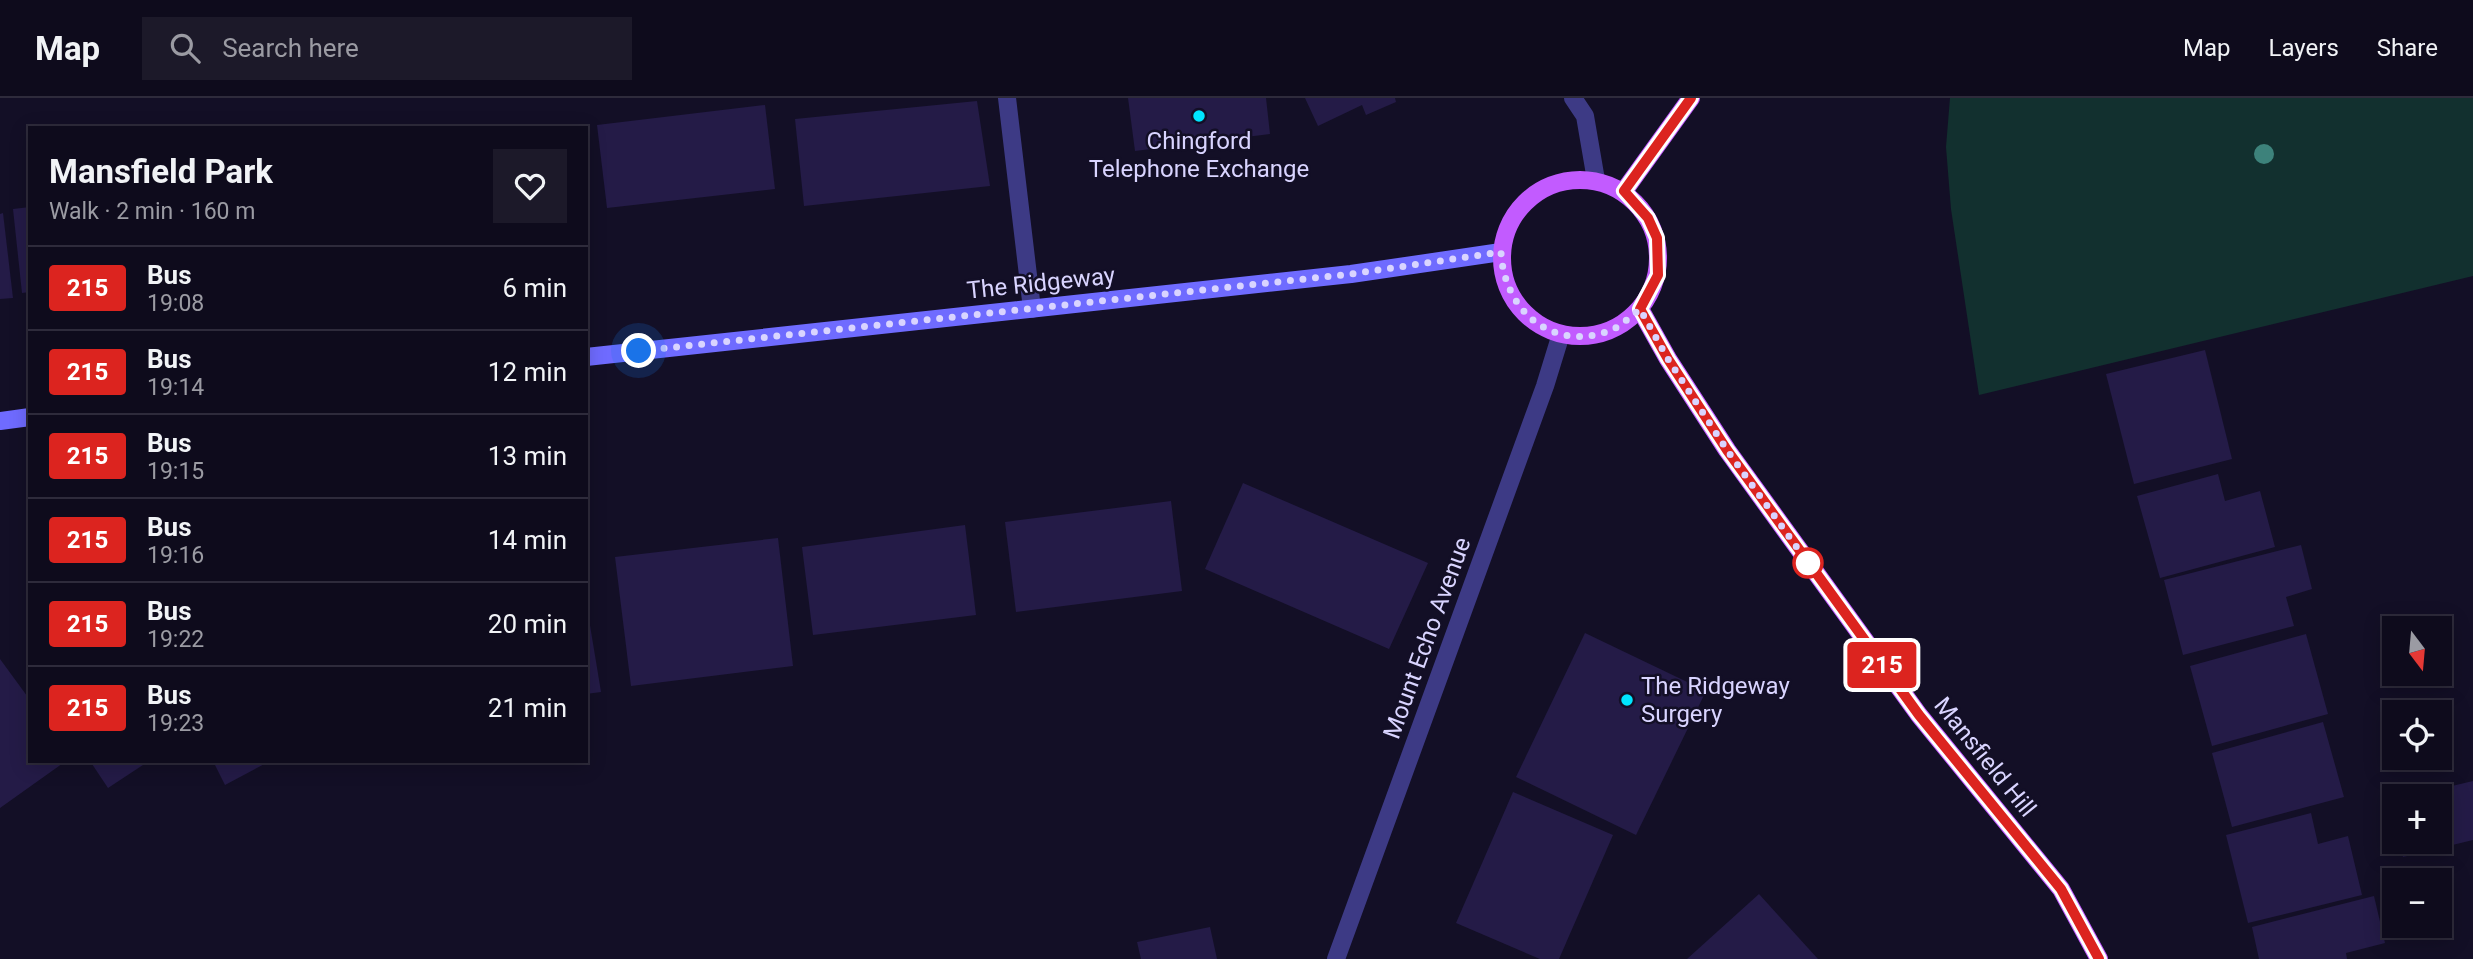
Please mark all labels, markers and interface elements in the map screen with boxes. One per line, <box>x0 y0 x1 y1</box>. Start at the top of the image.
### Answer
search box <box>142 17 632 80</box>
text: Map <box>35 29 100 68</box>
icon: search <box>166 29 204 67</box>
text: Search here <box>222 33 359 63</box>
text: Map <box>2183 34 2231 62</box>
text: Layers <box>2269 34 2339 62</box>
text: Share <box>2377 34 2438 62</box>
marker: Chingford Telephone Exchange <box>1191 108 1207 124</box>
place label: Chingford Telephone Exchange <box>1089 127 1309 183</box>
button: heart <box>493 149 567 223</box>
text: Mansfield Park <box>49 152 273 191</box>
text: Walk · 2 min · 160 m <box>49 198 255 225</box>
text: Bus <box>147 260 192 290</box>
street label: The Ridgeway <box>966 261 1117 305</box>
text: 6 min <box>502 273 567 303</box>
text: 215 <box>67 274 108 302</box>
text: 19:08 <box>147 290 204 317</box>
your location <box>621 333 656 368</box>
text: Bus <box>147 344 192 374</box>
text: 12 min <box>488 357 567 387</box>
text: 215 <box>67 358 108 386</box>
text: 19:14 <box>147 374 204 401</box>
text: Bus <box>147 428 192 458</box>
text: 13 min <box>488 441 567 471</box>
text: 215 <box>67 442 108 470</box>
text: 19:15 <box>147 458 204 485</box>
text: Bus <box>147 512 192 542</box>
text: 14 min <box>488 525 567 555</box>
text: 215 <box>67 526 108 554</box>
street label: Mount Echo Avenue <box>1378 533 1476 743</box>
text: 19:16 <box>147 542 204 569</box>
unlabelled marker <box>1793 548 1823 578</box>
text: Bus <box>147 596 192 626</box>
text: 20 min <box>488 609 567 639</box>
text: 215 <box>67 610 108 638</box>
north arrow <box>2382 616 2452 686</box>
map controls <box>2382 616 2452 938</box>
text: 19:22 <box>147 626 204 653</box>
line badge: 215 <box>1842 642 1922 688</box>
text: 215 <box>1861 651 1903 679</box>
place label: The Ridgeway Surgery <box>1641 672 1790 728</box>
text: Bus <box>147 680 192 710</box>
marker: The Ridgeway Surgery <box>1619 692 1635 708</box>
street label: Mansfield Hill <box>1928 692 2042 822</box>
text: 21 min <box>488 693 567 723</box>
text: 215 <box>67 694 108 722</box>
button: locate <box>2382 700 2452 770</box>
text: 19:23 <box>147 710 204 737</box>
button: + <box>2382 784 2452 854</box>
button: − <box>2382 868 2452 938</box>

